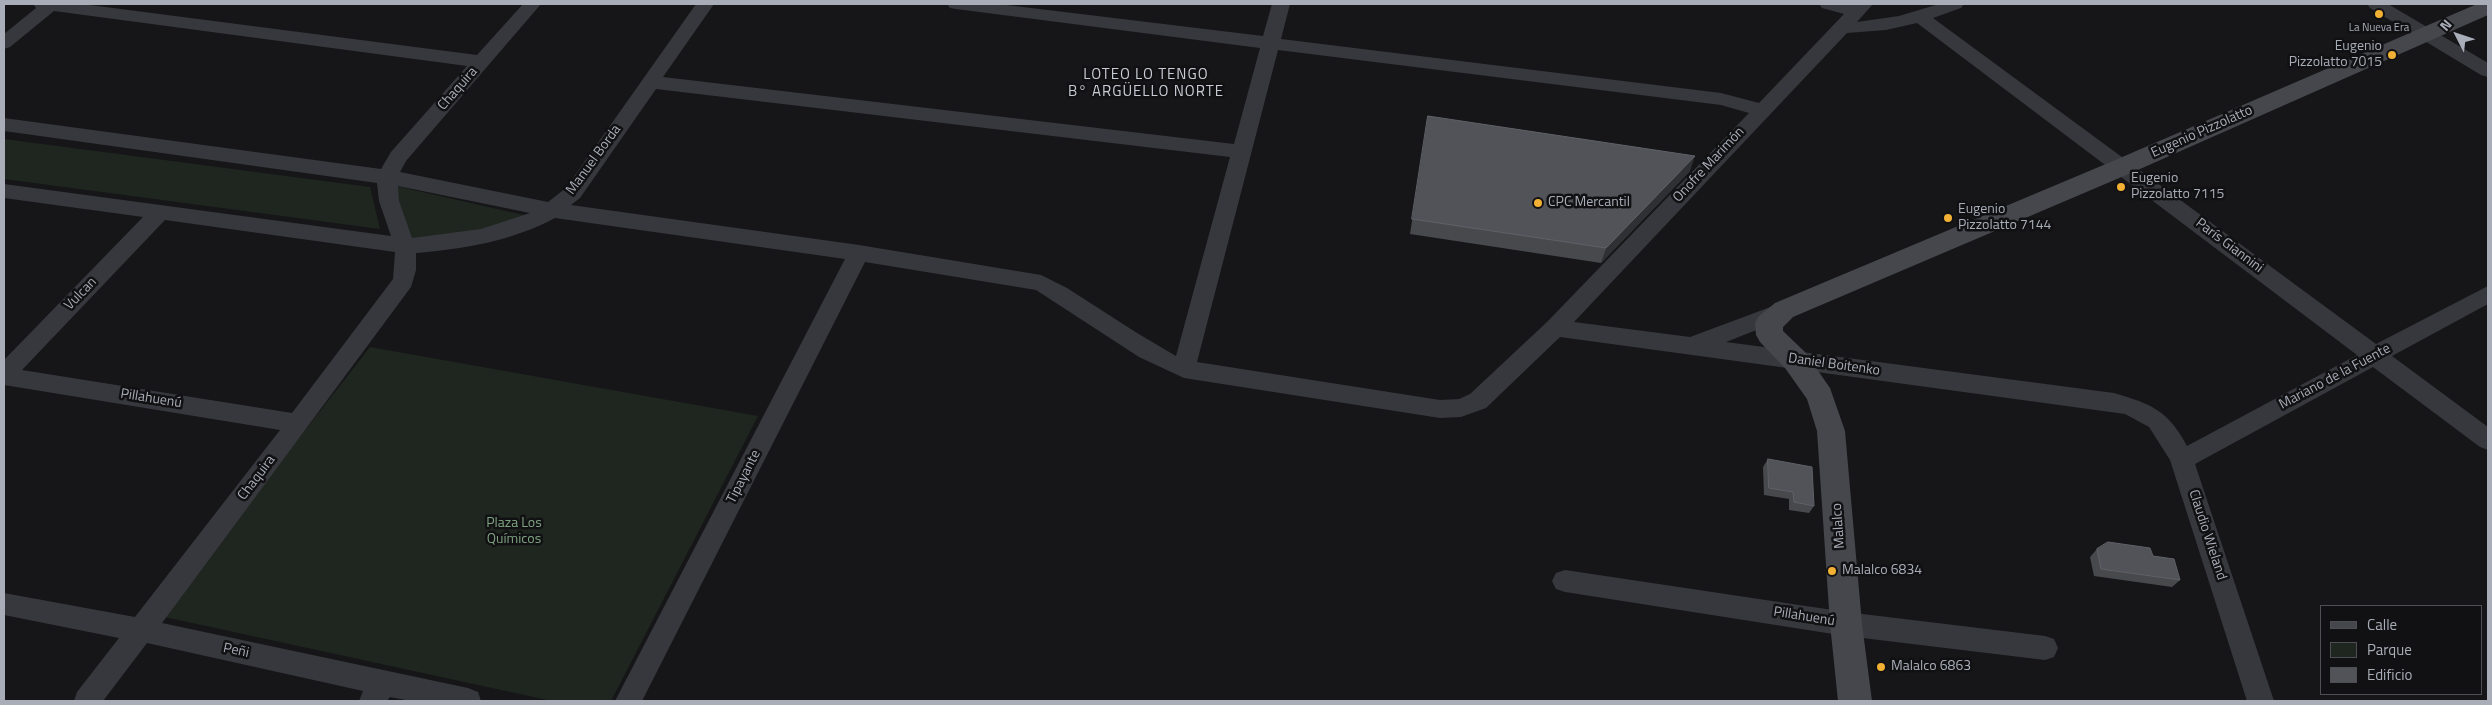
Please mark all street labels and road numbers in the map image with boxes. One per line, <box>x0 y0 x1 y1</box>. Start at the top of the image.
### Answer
street label: Chaquira <box>435 64 481 114</box>
street label: Eugenio Pizzolatto <box>2149 102 2255 162</box>
street label: Manuel Borda <box>563 122 625 198</box>
street label: Onofre Marimón <box>1670 124 1748 206</box>
street label: París Giannini <box>2192 215 2266 277</box>
street label: Vulcan <box>61 274 101 314</box>
street label: Mariano de la Fuente <box>2276 341 2394 413</box>
street label: Daniel Boitenko <box>1787 350 1881 380</box>
street label: Pillahuenú <box>119 386 183 412</box>
street label: Tipayante <box>723 447 765 507</box>
street label: Chaquira <box>235 452 279 504</box>
street label: Claudio Wieland <box>2184 488 2230 582</box>
street label: Malalco <box>1829 503 1849 549</box>
street label: Pillahuenú <box>1772 604 1836 630</box>
street label: Peñi <box>222 640 250 662</box>

